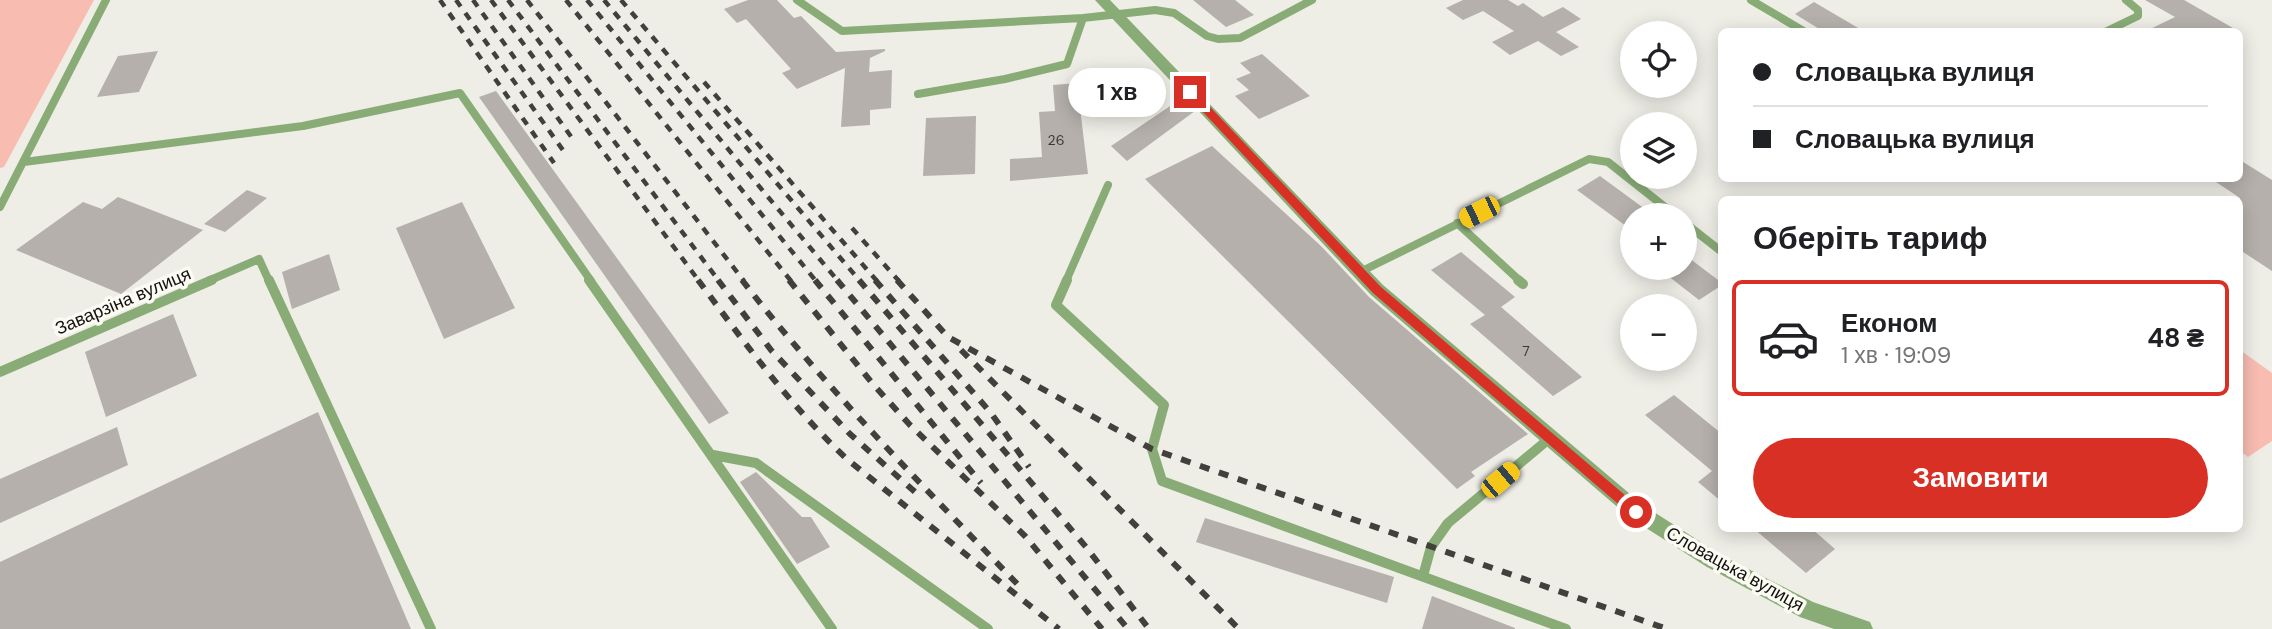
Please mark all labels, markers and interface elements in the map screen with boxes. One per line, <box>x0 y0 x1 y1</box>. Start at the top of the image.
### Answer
map controls <box>1620 21 1697 371</box>
button: locate <box>1620 21 1697 98</box>
text: Словацька вулиця <box>1795 55 2035 89</box>
callout: 1 хв <box>1068 68 1166 116</box>
route end <box>1174 76 1206 108</box>
text: 1 хв <box>1097 77 1137 107</box>
button: layers <box>1620 112 1697 189</box>
text: Словацька вулиця <box>1795 122 2035 156</box>
house number: 26 <box>1048 131 1064 149</box>
car <box>1456 193 1503 231</box>
button: + <box>1620 203 1697 280</box>
text: Оберіть тариф <box>1753 217 1987 259</box>
street label: Заварзіна вулиця <box>51 262 195 340</box>
button: − <box>1620 294 1697 371</box>
text: Економ <box>1841 306 1937 340</box>
icon: car <box>1757 307 1820 370</box>
text: 48 ₴ <box>2147 321 2204 355</box>
text: 1 хв · 19:09 <box>1841 340 1951 370</box>
house number: 7 <box>1522 342 1530 360</box>
button: Замовити <box>1753 438 2208 518</box>
car <box>1478 458 1523 502</box>
route start <box>1620 496 1652 528</box>
street label: Словацька вулиця <box>1662 521 1808 617</box>

